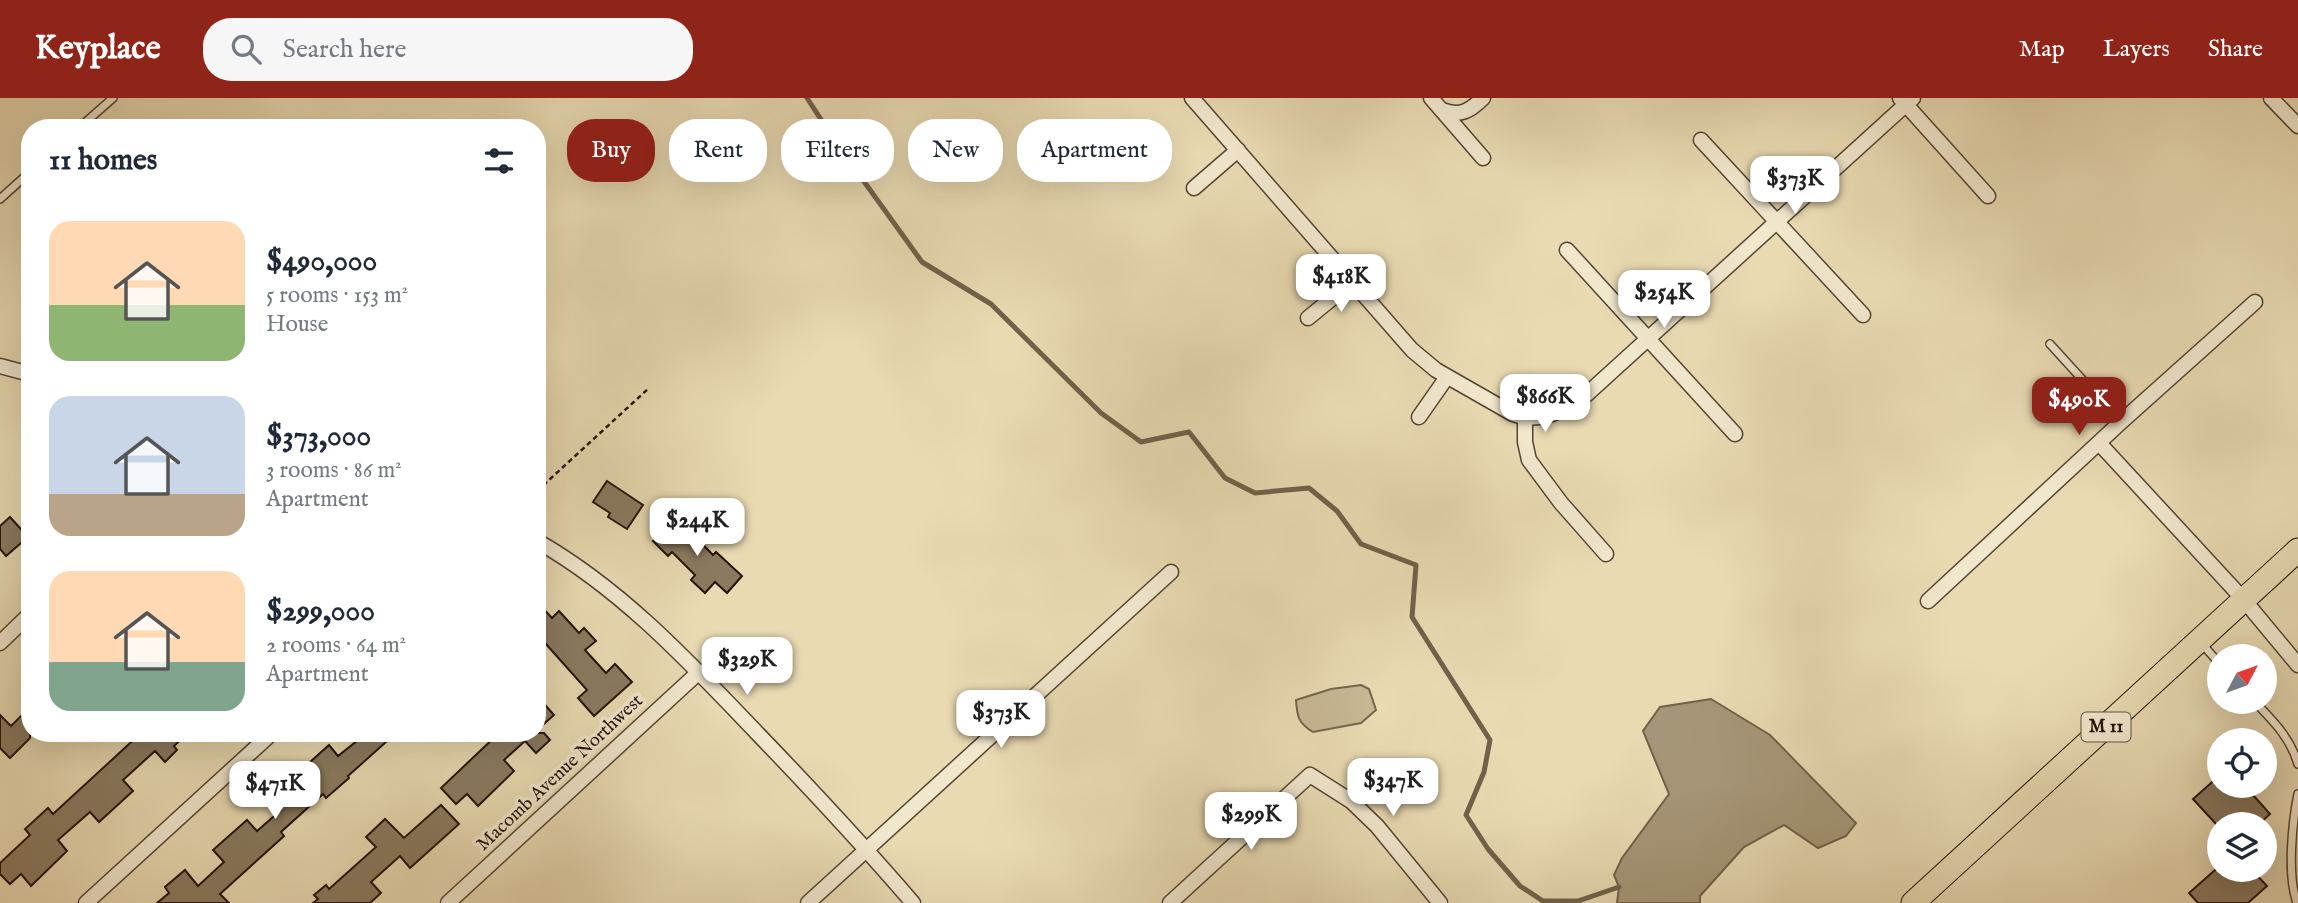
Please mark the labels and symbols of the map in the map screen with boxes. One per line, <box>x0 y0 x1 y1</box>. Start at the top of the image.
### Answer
pin: $373K <box>1746 156 1844 216</box>
pin: $418K <box>1292 254 1390 314</box>
pin: $254K <box>1615 271 1713 330</box>
pin: $866K <box>1496 374 1594 434</box>
pin: $490K <box>2030 378 2128 437</box>
pin: $244K <box>648 498 746 558</box>
pin: $329K <box>698 638 796 697</box>
north arrow <box>2207 644 2277 714</box>
street label: Macomb Avenue Northwest <box>472 689 649 857</box>
pin: $373K <box>952 690 1050 750</box>
road number: M 11 <box>2082 712 2130 742</box>
pin: $347K <box>1344 758 1442 818</box>
pin: $471K <box>226 762 324 821</box>
pin: $299K <box>1202 792 1300 852</box>

